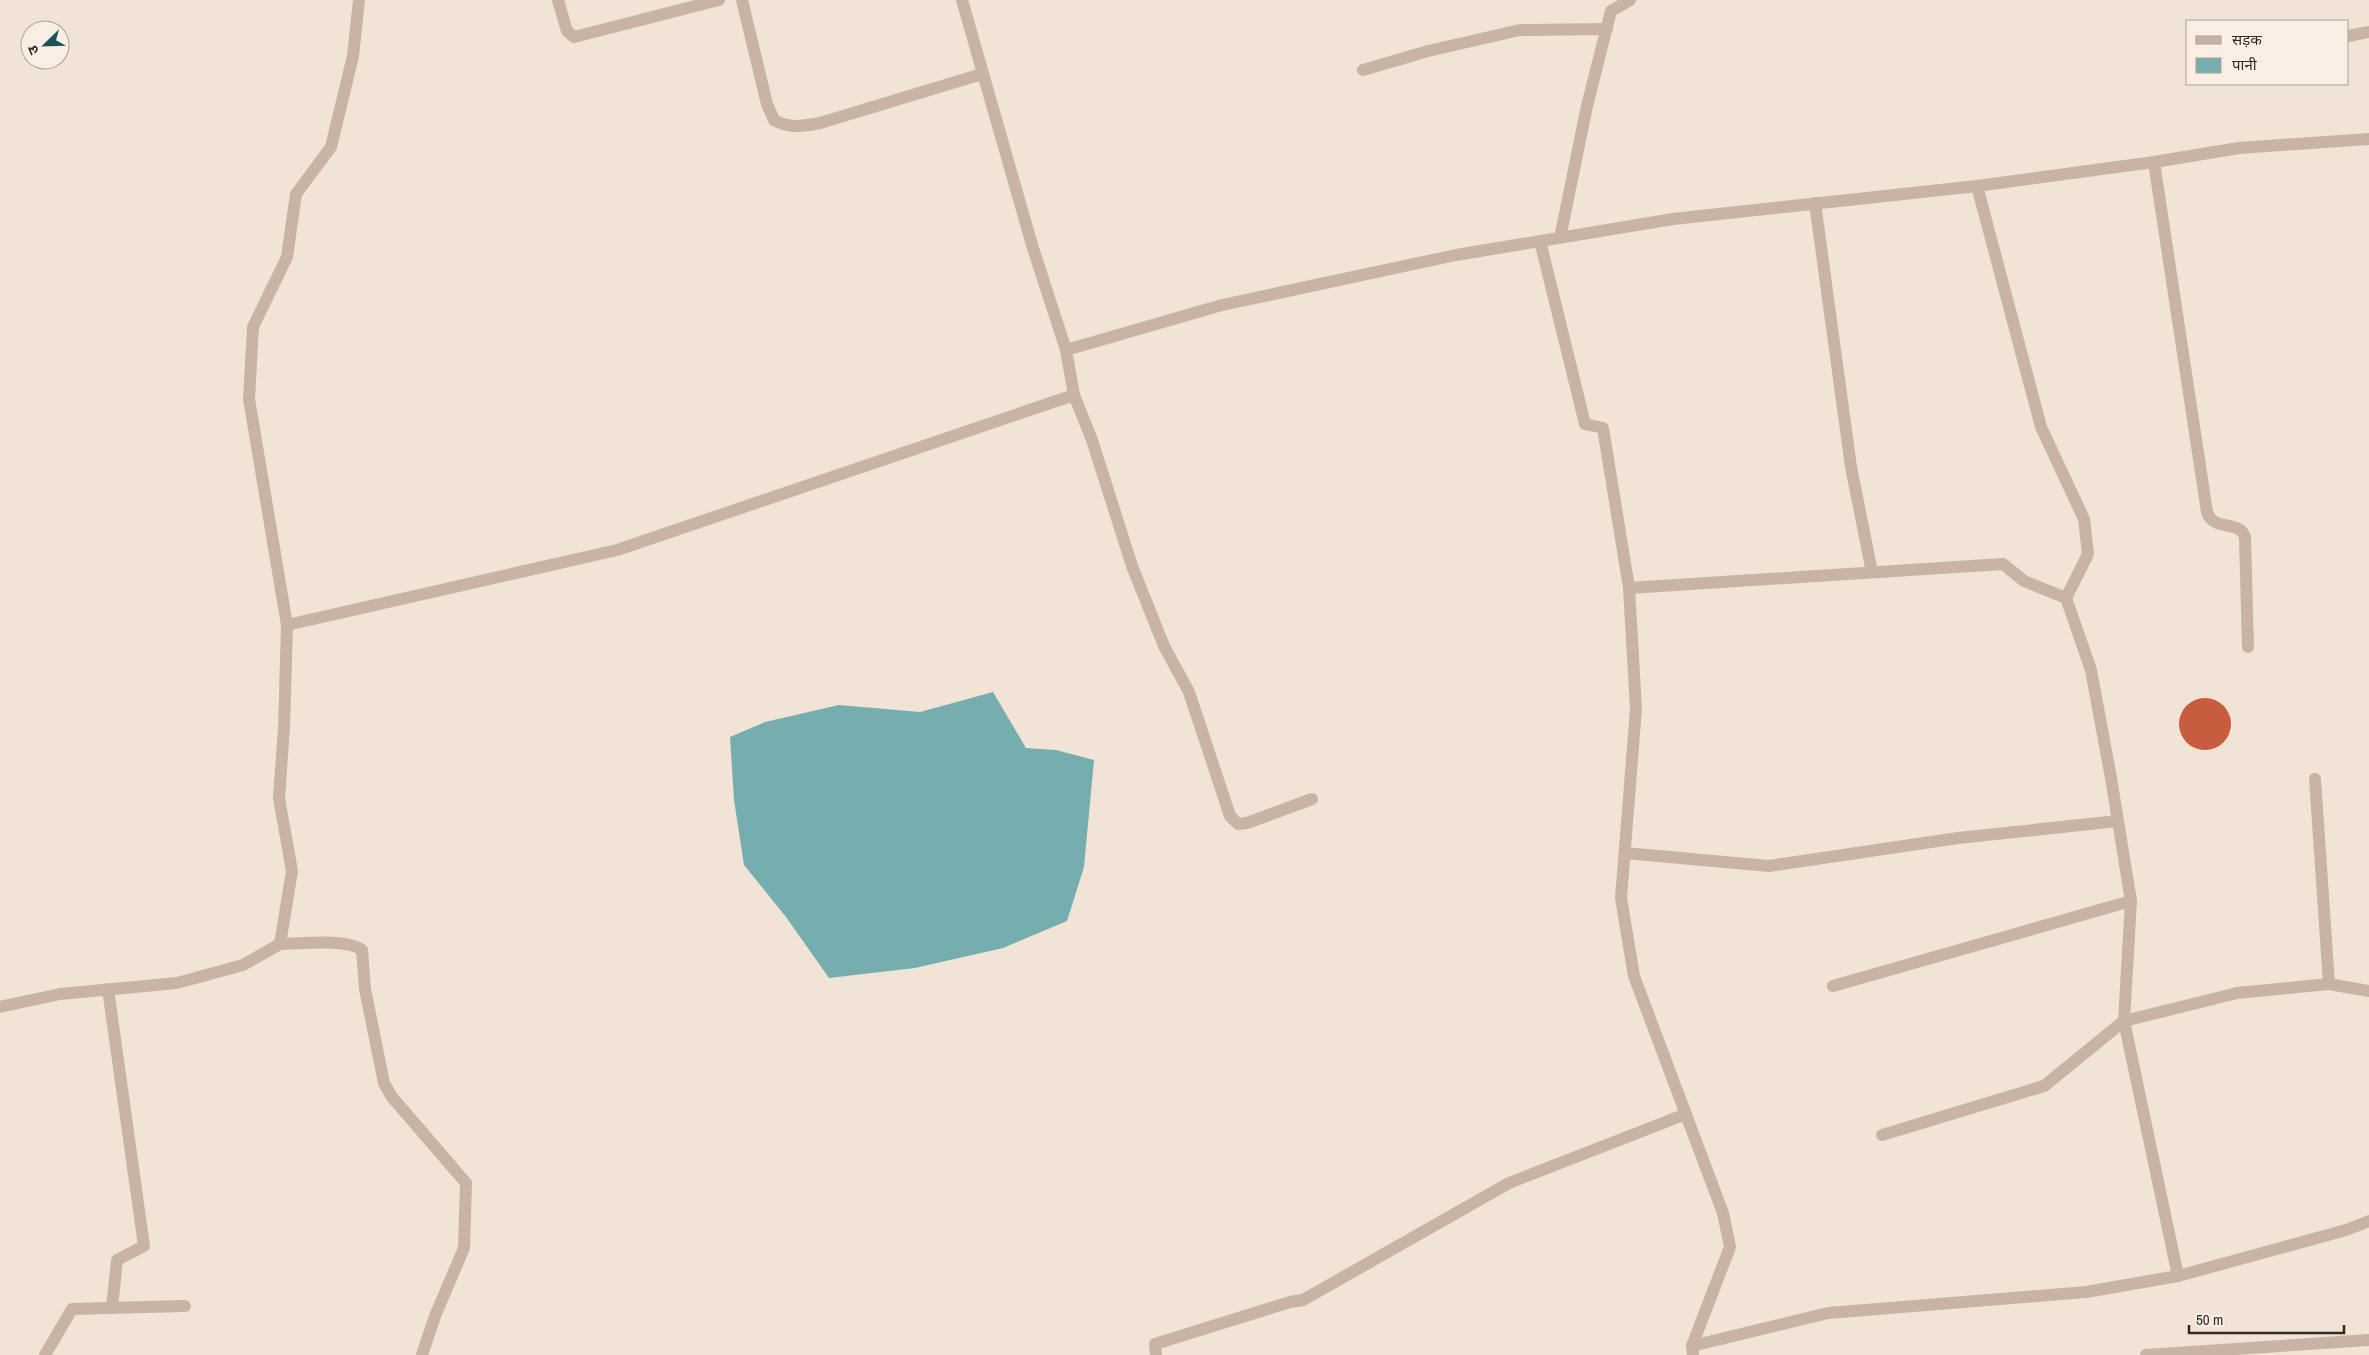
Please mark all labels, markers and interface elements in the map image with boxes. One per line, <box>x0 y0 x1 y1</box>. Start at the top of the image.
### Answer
north arrow <box>20 20 70 70</box>
legend <box>2186 20 2349 85</box>
text: सड़क <box>2232 29 2262 50</box>
text: उ <box>23 42 43 57</box>
text: पानी <box>2232 54 2258 75</box>
scale bar <box>2189 1302 2344 1334</box>
text: 50 m <box>2196 1309 2223 1330</box>

